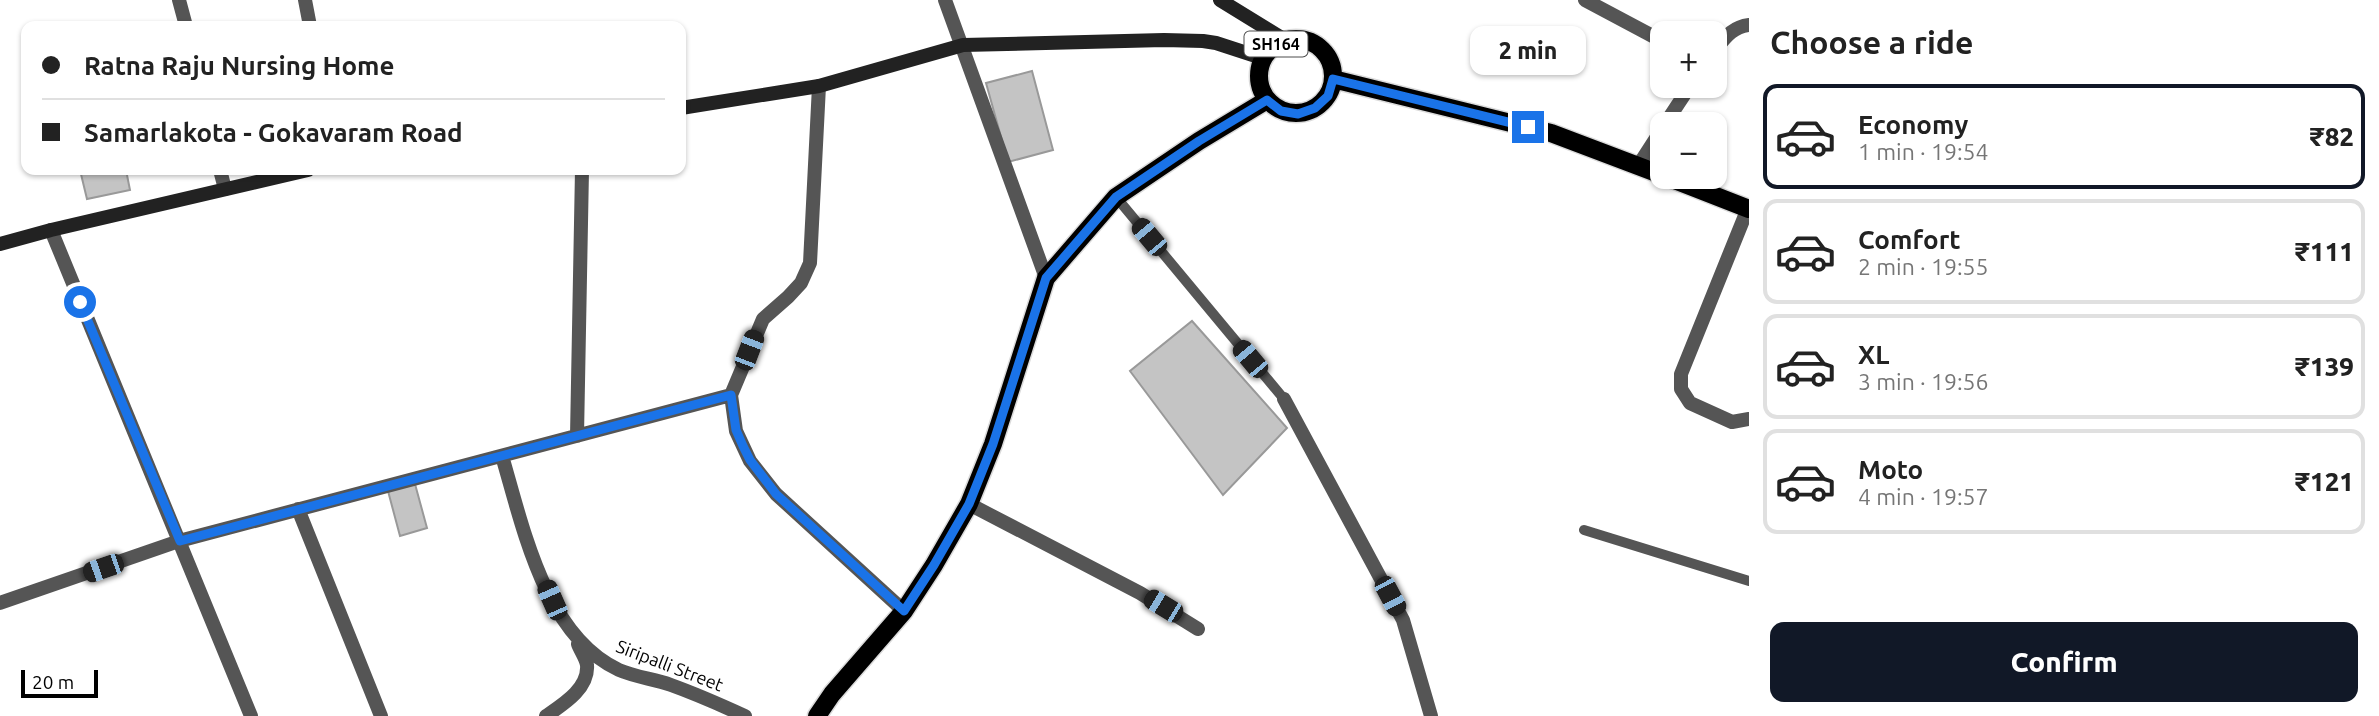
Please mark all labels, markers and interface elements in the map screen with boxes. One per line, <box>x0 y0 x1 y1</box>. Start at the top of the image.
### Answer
map controls <box>1650 21 1727 189</box>
button: + <box>1650 21 1727 98</box>
text: Choose a ride <box>1770 24 1973 60</box>
callout: 2 min <box>1470 25 1586 74</box>
road number: SH164 <box>1244 32 1308 56</box>
text: 2 min <box>1499 38 1557 63</box>
text: Ratna Raju Nursing Home <box>84 51 394 80</box>
icon: car <box>1774 105 1837 168</box>
text: Economy <box>1858 110 1968 139</box>
route end <box>1512 111 1544 143</box>
button: − <box>1650 112 1727 189</box>
text: Samarlakota - Gokavaram Road <box>84 118 463 147</box>
text: ₹82 <box>2310 122 2354 151</box>
text: 1 min · 19:54 <box>1858 139 1989 164</box>
car <box>1128 214 1171 260</box>
icon: car <box>1774 220 1837 283</box>
text: Comfort <box>1858 225 1961 254</box>
text: ₹111 <box>2295 237 2354 266</box>
text: 2 min · 19:55 <box>1858 254 1989 279</box>
route start <box>64 286 96 318</box>
car <box>732 327 767 373</box>
icon: car <box>1774 335 1837 398</box>
car <box>1229 336 1272 382</box>
text: XL <box>1858 340 1889 369</box>
text: ₹139 <box>2295 352 2354 381</box>
text: 3 min · 19:56 <box>1858 369 1989 394</box>
icon: car <box>1774 450 1837 513</box>
text: Moto <box>1858 455 1923 484</box>
text: ₹121 <box>2295 467 2354 496</box>
text: 4 min · 19:57 <box>1858 484 1989 509</box>
car <box>80 551 127 585</box>
car <box>1371 573 1410 619</box>
car <box>534 577 571 623</box>
car <box>1140 586 1187 626</box>
button: Confirm <box>1770 622 2358 702</box>
street label: Siripalli Street <box>614 635 726 695</box>
scale bar <box>21 667 98 699</box>
text: 20 m <box>32 671 74 693</box>

